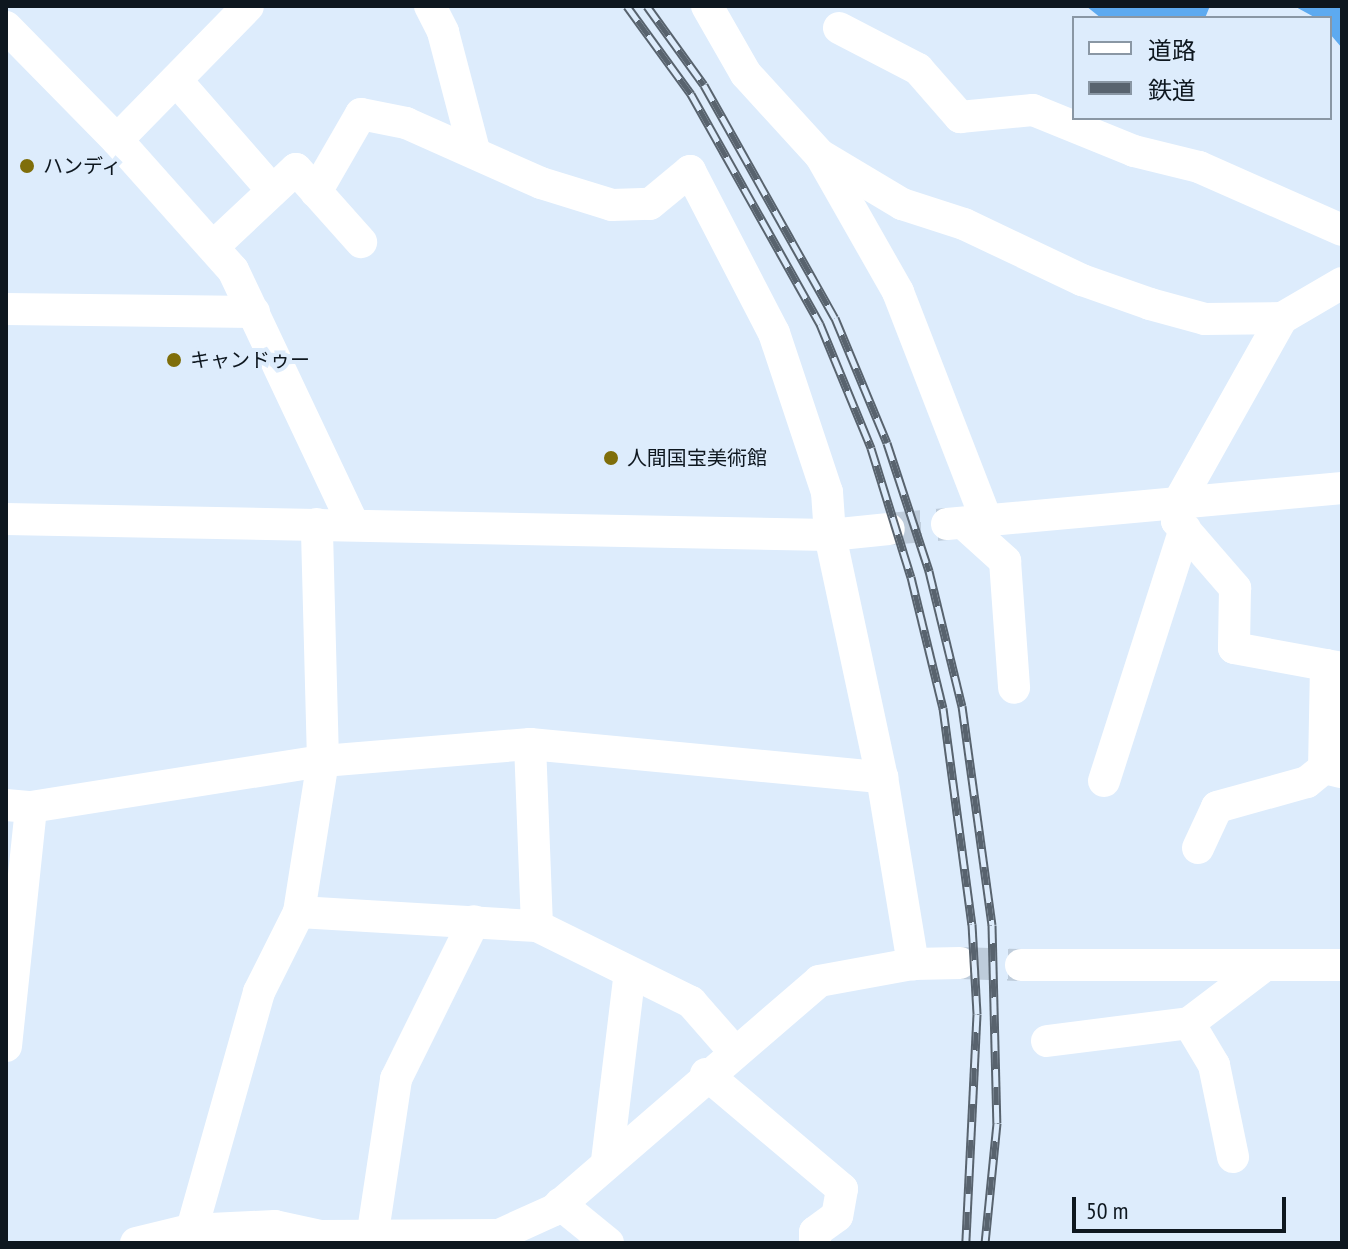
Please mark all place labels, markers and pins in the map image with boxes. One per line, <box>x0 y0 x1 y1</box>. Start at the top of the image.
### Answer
place label: ハンディ <box>43 154 123 178</box>
marker: ハンディ <box>18 157 36 175</box>
place label: キャンドゥー <box>190 348 310 372</box>
marker: キャンドゥー <box>165 351 183 369</box>
place label: 人間国宝美術館 <box>627 446 767 470</box>
marker: 人間国宝美術館 <box>602 449 620 467</box>

